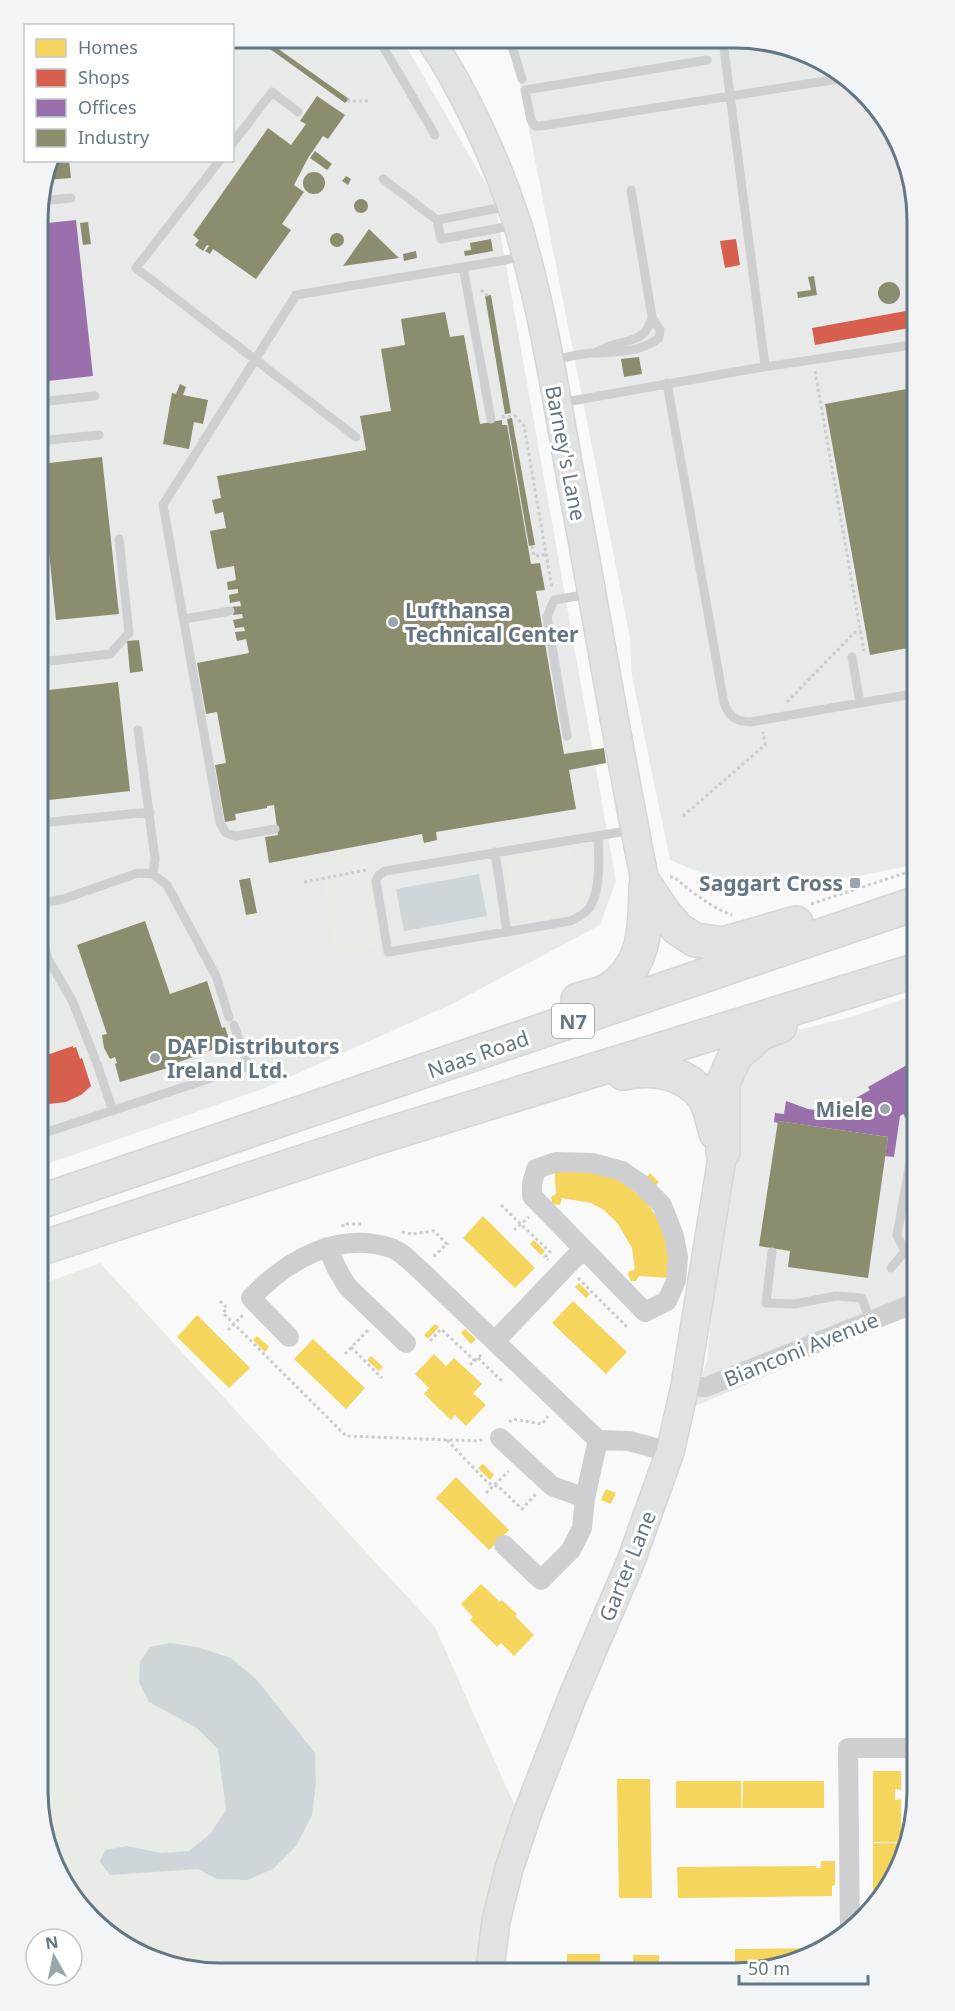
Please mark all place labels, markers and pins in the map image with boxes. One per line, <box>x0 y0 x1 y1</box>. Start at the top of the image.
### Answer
place label: Lufthansa Technical Center <box>405 596 579 648</box>
marker: Lufthansa Technical Center <box>386 615 400 629</box>
place label: Saggart Cross <box>699 869 843 897</box>
marker: Saggart Cross <box>848 876 862 890</box>
place label: DAF Distributors Ireland Ltd. <box>167 1032 340 1084</box>
marker: DAF Distributors Ireland Ltd. <box>148 1051 162 1065</box>
place label: Miele <box>816 1095 873 1123</box>
marker: Miele <box>878 1102 892 1116</box>

